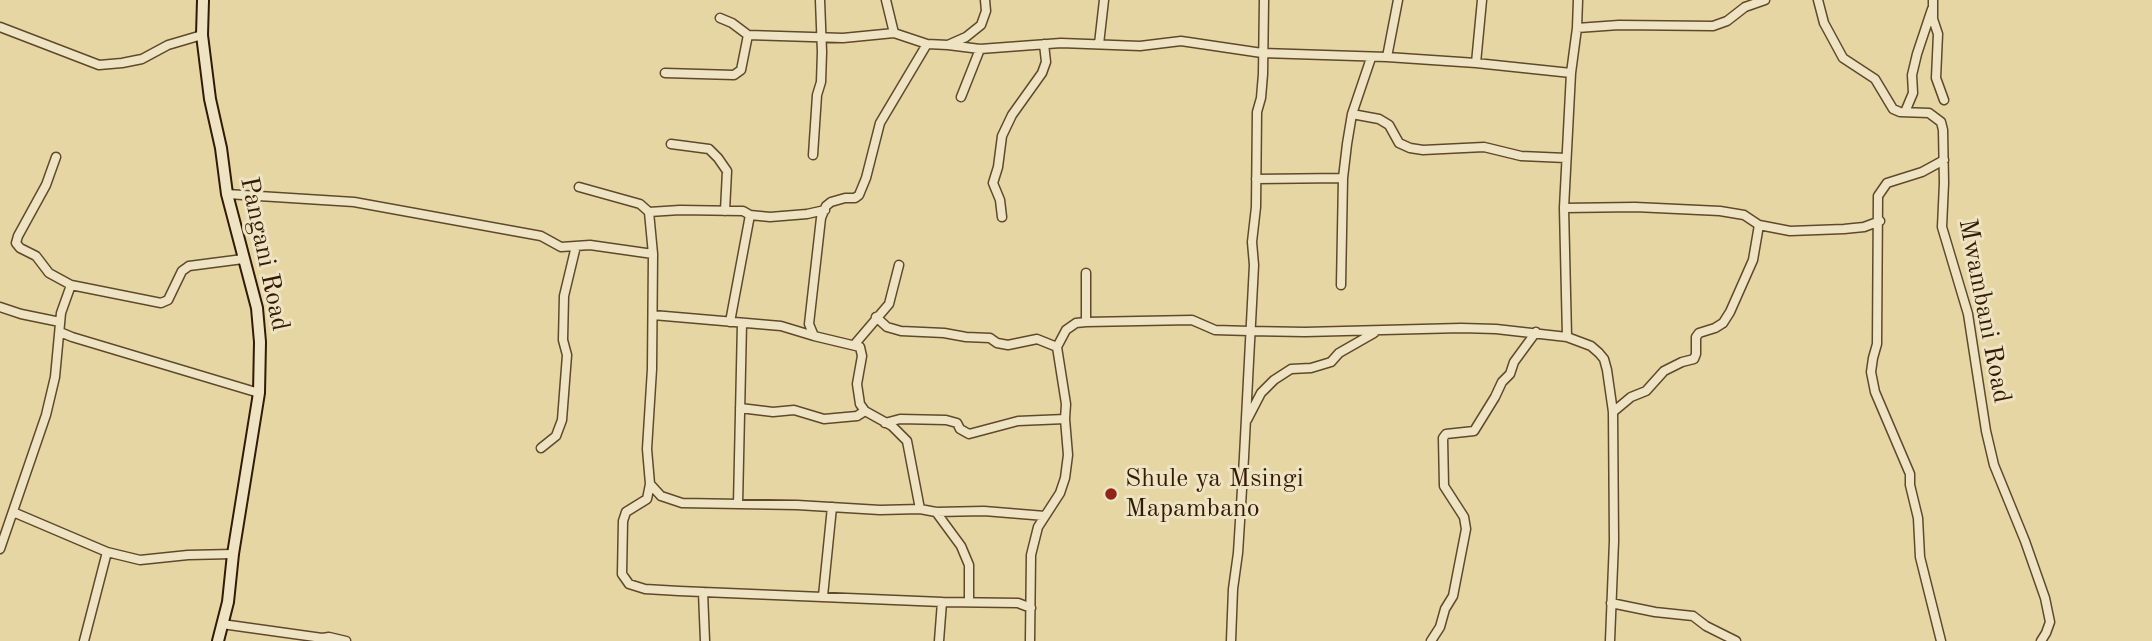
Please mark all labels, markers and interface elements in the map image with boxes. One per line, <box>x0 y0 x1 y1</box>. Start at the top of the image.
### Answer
street label: Pangani Road <box>232 174 296 334</box>
street label: Mwambani Road <box>1951 216 2017 406</box>
place label: Shule ya Msingi Mapambano <box>1125 463 1304 524</box>
marker: Shule ya Msingi Mapambano <box>1103 486 1119 502</box>

